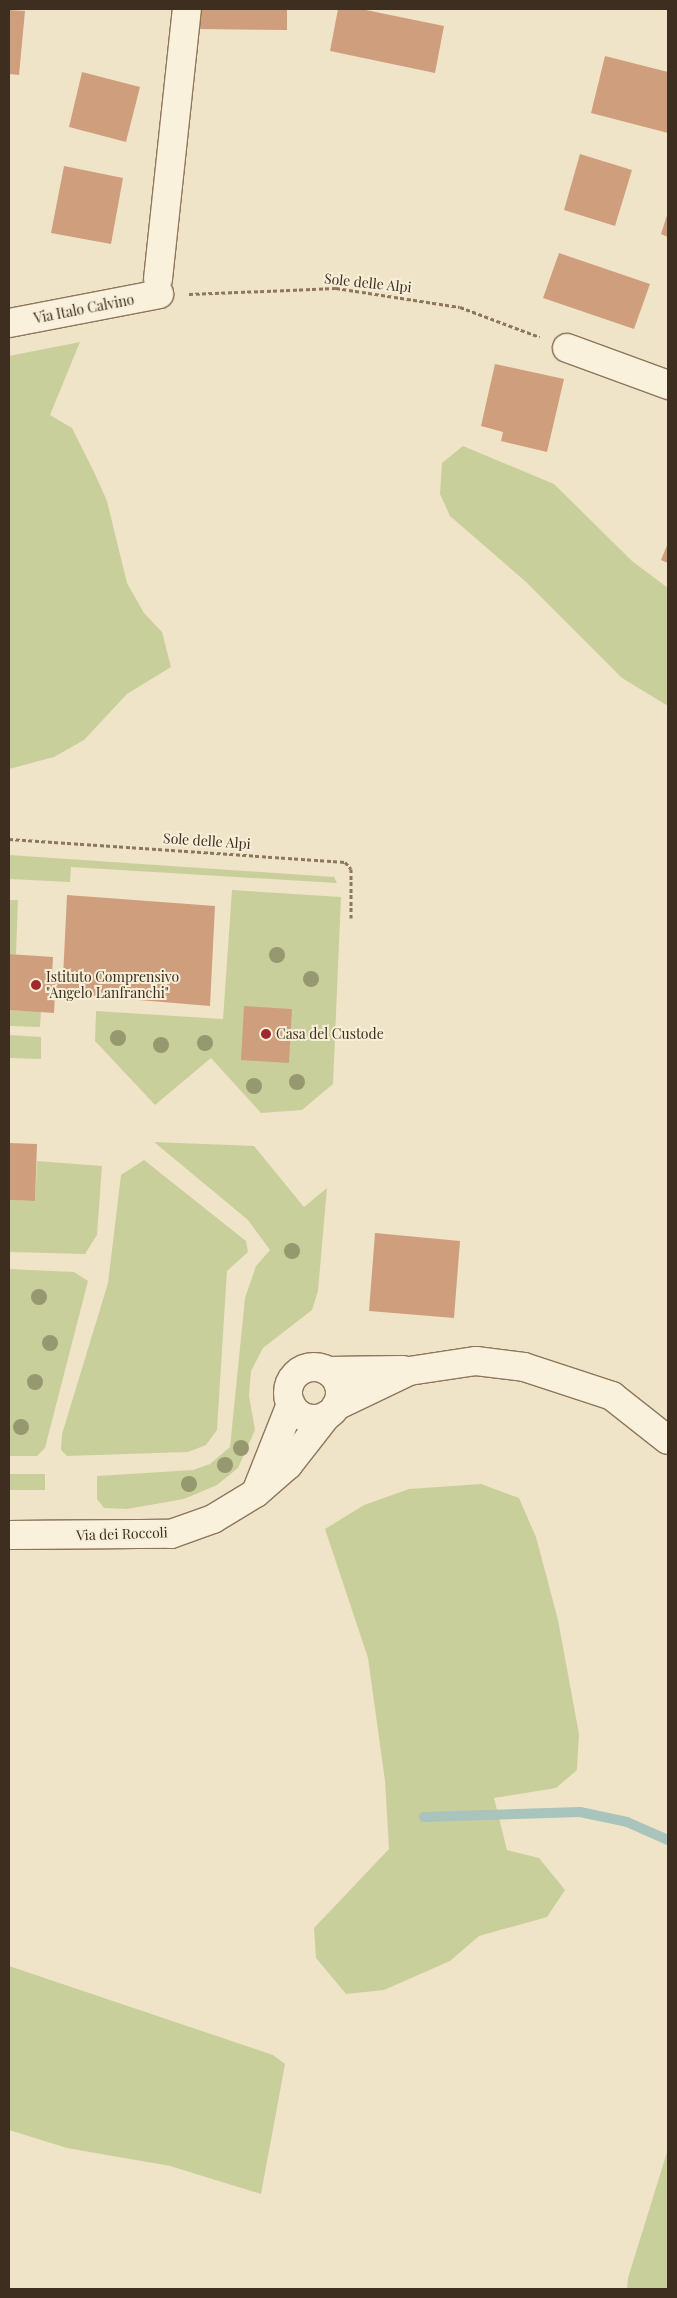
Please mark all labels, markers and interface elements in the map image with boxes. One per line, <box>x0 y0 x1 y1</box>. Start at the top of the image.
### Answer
street label: Sole delle Alpi <box>323 270 413 296</box>
street label: Via Italo Calvino <box>32 291 136 327</box>
street label: Sole delle Alpi <box>162 830 252 852</box>
place label: Istituto Comprensivo "Angelo Lanfranchi" <box>46 969 179 1002</box>
marker: Istituto Comprensivo "Angelo Lanfranchi" <box>30 979 42 991</box>
place label: Casa del Custode <box>276 1026 384 1042</box>
marker: Casa del Custode <box>260 1028 272 1040</box>
street label: Via dei Roccoli <box>76 1524 168 1544</box>

